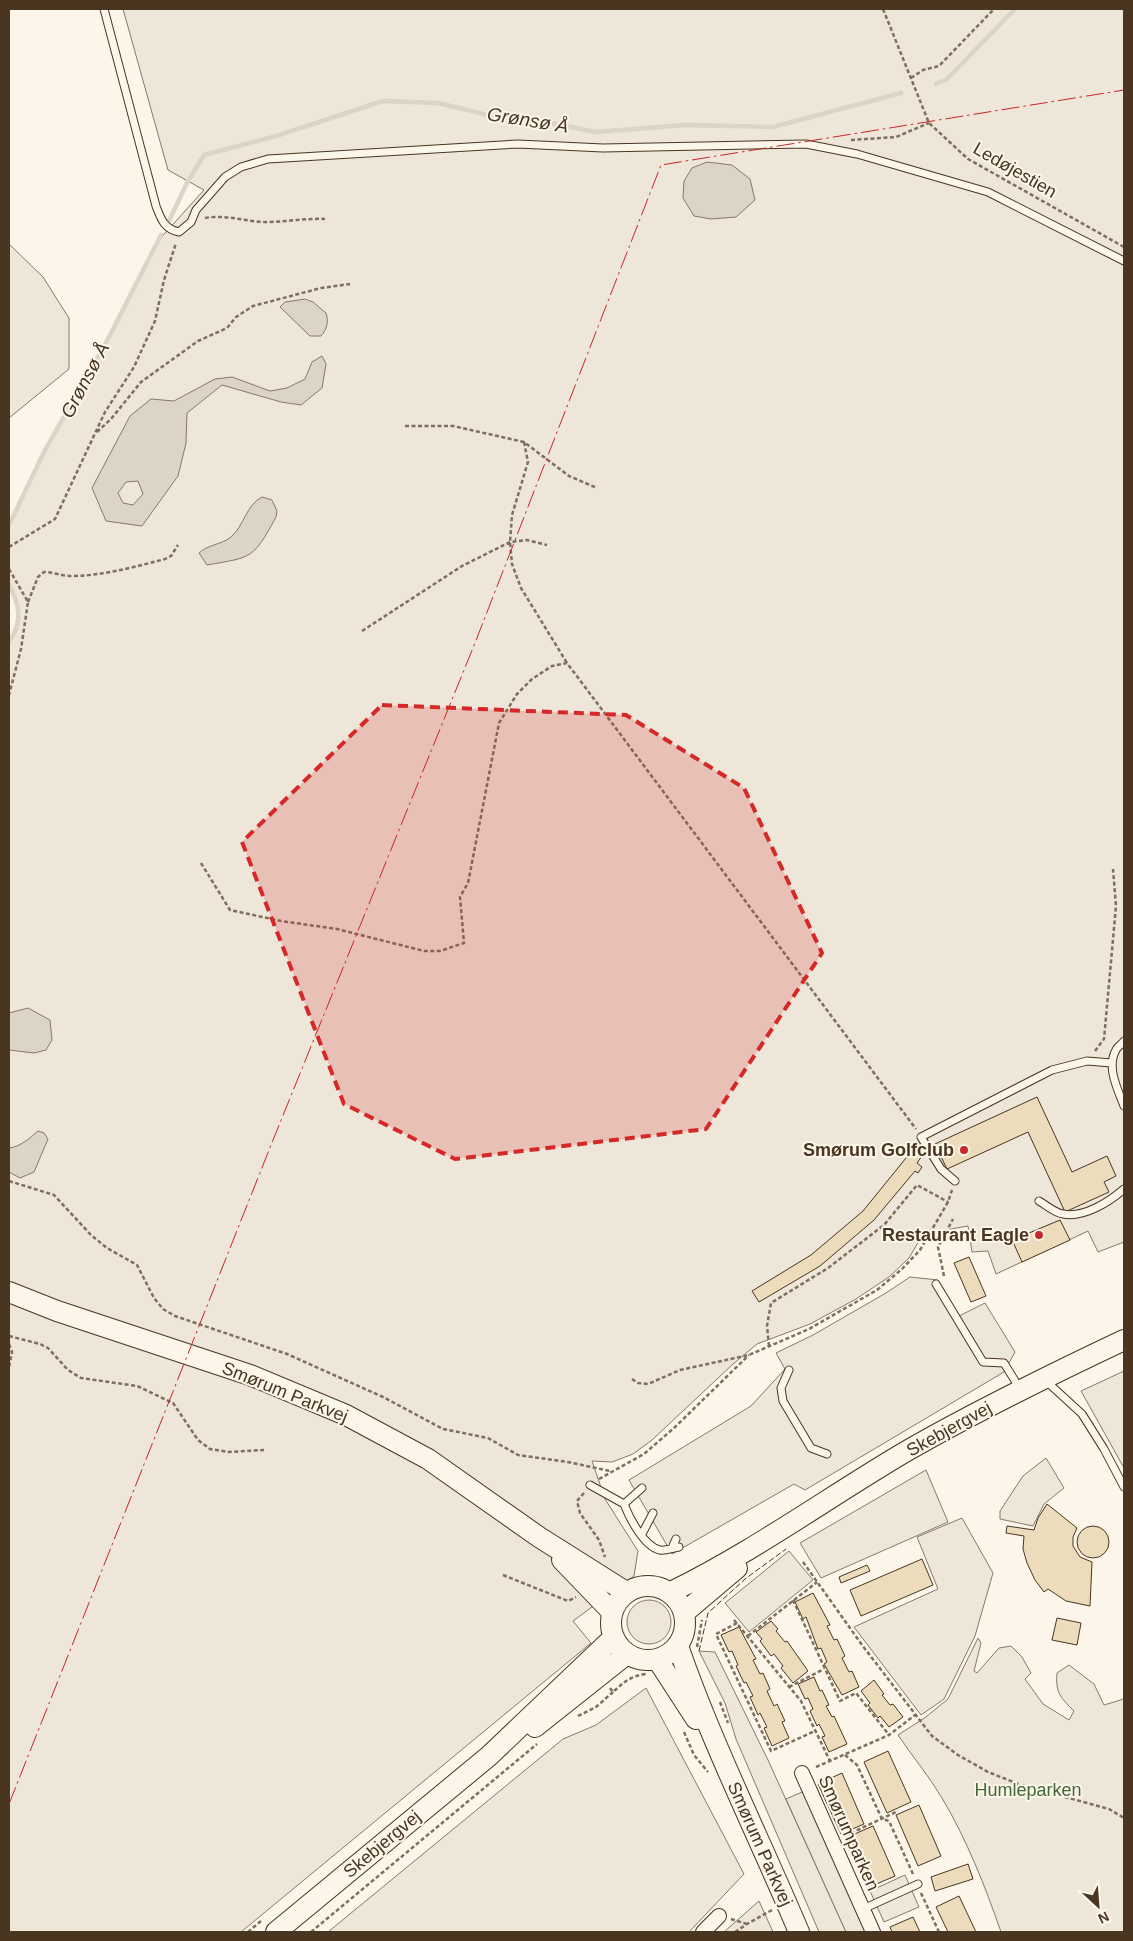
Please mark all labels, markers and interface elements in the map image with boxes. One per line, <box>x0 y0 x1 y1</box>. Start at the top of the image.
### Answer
water label: Grønsø Å <box>486 103 570 137</box>
street label: Ledøjestien <box>970 138 1060 202</box>
water label: Grønsø Å <box>56 339 114 421</box>
place label: Smørum Golfclub <box>803 1140 954 1160</box>
marker: Smørum Golfclub <box>958 1144 970 1156</box>
place label: Restaurant Eagle <box>882 1225 1029 1245</box>
marker: Restaurant Eagle <box>1033 1229 1045 1241</box>
street label: Smørum Parkvej <box>219 1358 351 1426</box>
street label: Skebjergvej <box>903 1397 995 1461</box>
street label: Smørumparken <box>815 1772 883 1894</box>
street label: Smørum Parkvej <box>724 1779 796 1909</box>
park label: Humleparken <box>974 1780 1082 1800</box>
street label: Skebjergvej <box>340 1806 424 1882</box>
north arrow <box>1073 1881 1123 1931</box>
text: N <box>1096 1908 1112 1927</box>

